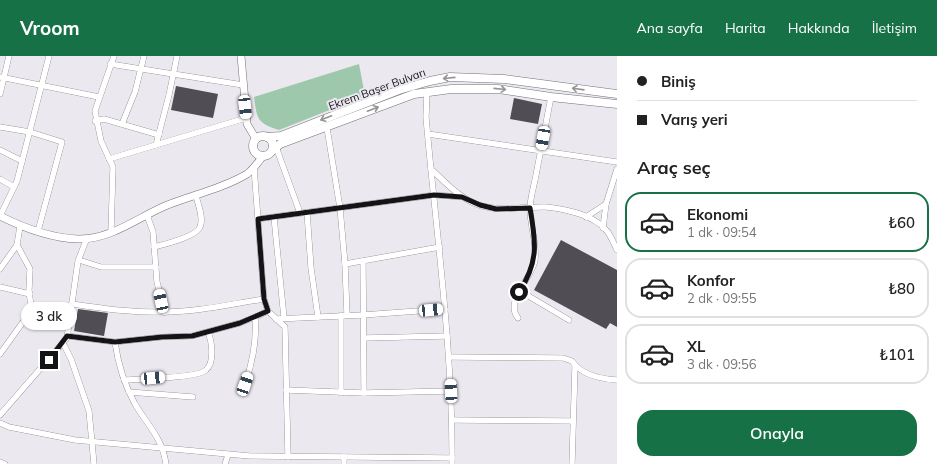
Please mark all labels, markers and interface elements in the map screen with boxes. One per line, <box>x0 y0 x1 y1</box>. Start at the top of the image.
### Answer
text: Vroom <box>20 16 80 40</box>
text: Ana sayfa <box>636 19 703 37</box>
text: Harita <box>725 19 766 37</box>
text: Hakkında <box>788 19 850 37</box>
text: İletişim <box>872 19 917 37</box>
street label: Ekrem Başer Bulvarı <box>327 65 427 113</box>
text: Biniş <box>661 72 696 91</box>
one-way arrow <box>443 74 456 82</box>
one-way arrow <box>572 85 585 93</box>
one-way arrow <box>493 86 506 93</box>
car <box>238 94 252 120</box>
one-way arrow <box>367 104 379 112</box>
text: Varış yeri <box>661 110 728 129</box>
one-way arrow <box>321 115 333 123</box>
car <box>535 125 551 151</box>
text: Araç seç <box>637 156 711 179</box>
icon: car <box>639 204 675 240</box>
text: Ekonomi <box>687 205 748 224</box>
text: ₺60 <box>888 213 915 232</box>
text: 1 dk · 09:54 <box>687 224 757 240</box>
icon: car <box>639 270 675 306</box>
text: Konfor <box>687 271 735 290</box>
text: ₺80 <box>888 279 915 298</box>
route start <box>510 283 528 301</box>
car <box>153 288 169 314</box>
text: 2 dk · 09:55 <box>687 290 757 306</box>
callout: 3 dk <box>21 302 77 330</box>
car <box>419 303 443 317</box>
text: 3 dk <box>36 308 62 324</box>
icon: car <box>639 336 675 372</box>
text: XL <box>687 337 705 356</box>
text: ₺101 <box>879 345 915 364</box>
route end <box>40 351 58 369</box>
text: 3 dk · 09:56 <box>687 356 757 372</box>
car <box>141 371 165 385</box>
car <box>235 371 255 397</box>
car <box>444 379 458 403</box>
button: Onayla <box>637 410 917 456</box>

